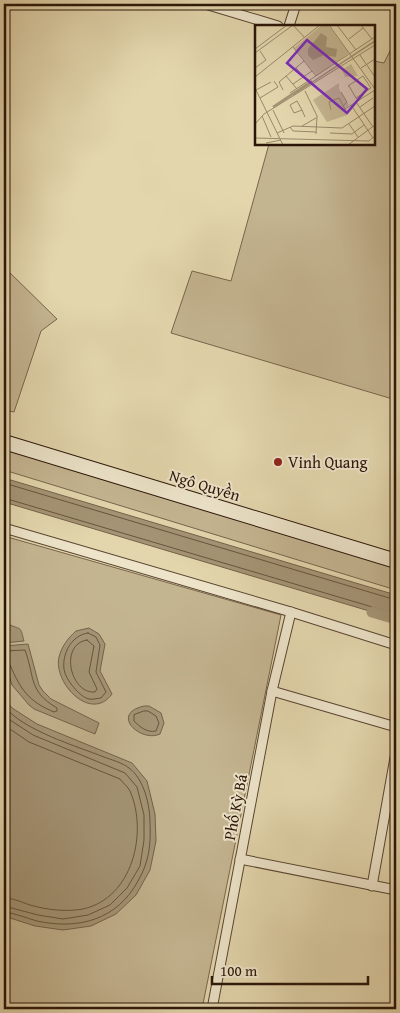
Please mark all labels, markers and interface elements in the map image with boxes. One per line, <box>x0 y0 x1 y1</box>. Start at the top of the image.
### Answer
inset map <box>255 25 375 145</box>
place label: Vinh Quang <box>288 450 367 474</box>
marker: Vinh Quang <box>272 456 284 468</box>
street label: Ngô Quyền <box>167 463 243 507</box>
street label: Phố Kỳ Bá <box>217 771 253 842</box>
scale bar <box>212 953 369 985</box>
text: 100 m <box>220 960 258 981</box>

